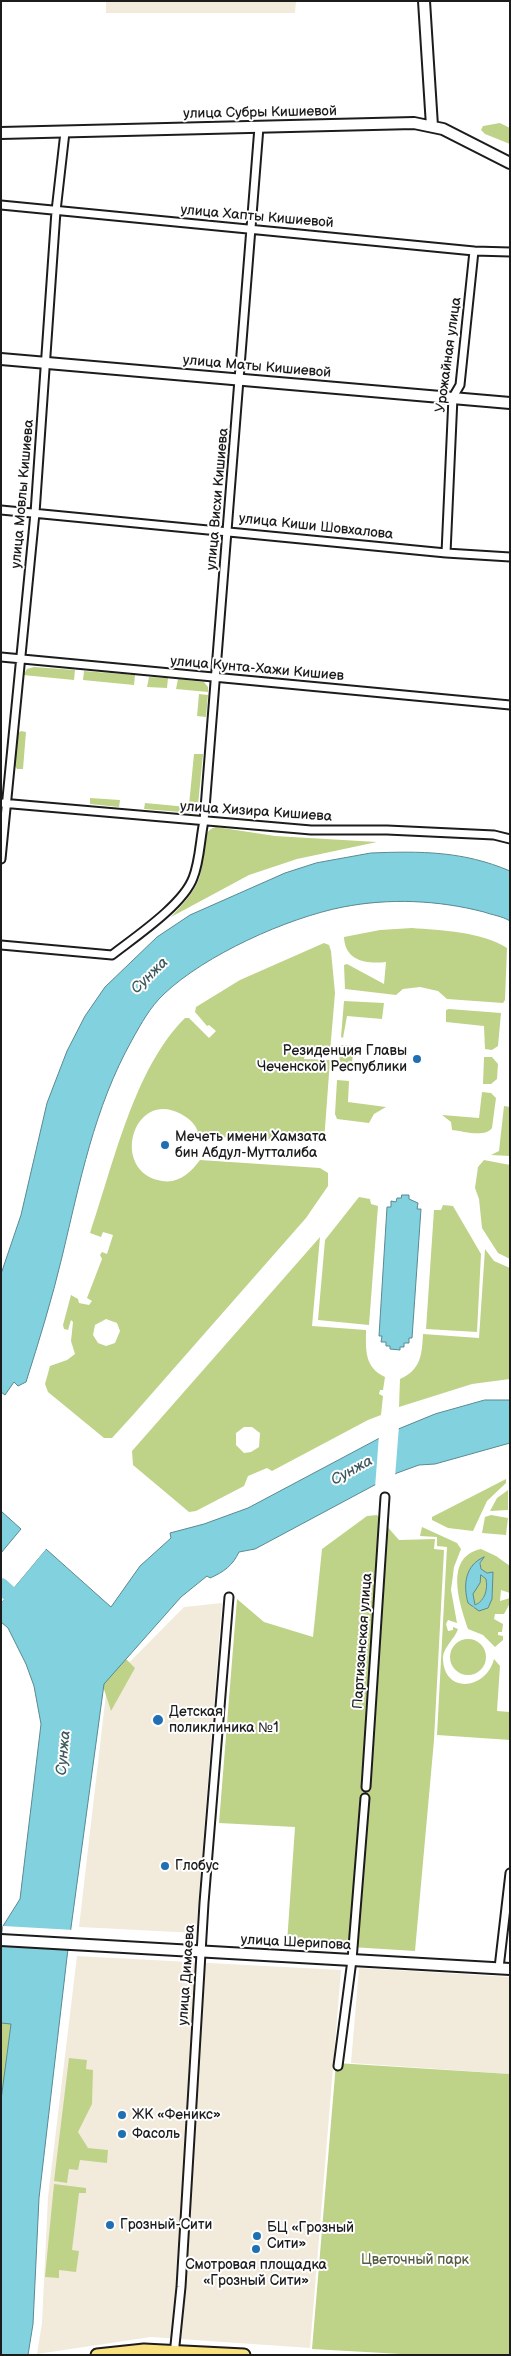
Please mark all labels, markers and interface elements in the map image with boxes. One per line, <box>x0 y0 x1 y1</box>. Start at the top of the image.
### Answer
street label: улица Субры Кишиевой <box>183 103 337 123</box>
street label: улица Хапты Кишиевой <box>180 202 334 232</box>
street label: Урожайная улица <box>433 296 465 414</box>
street label: улица Маты Кишиевой <box>182 352 332 382</box>
street label: улица Мовлы Кишиева <box>8 419 38 569</box>
street label: улица Висхи Кишиева <box>203 427 233 571</box>
street label: улица Киши Шовхалова <box>238 511 394 543</box>
street label: улица Кунта-Хажи Кишиев <box>169 653 345 685</box>
street label: улица Хизира Кишиева <box>180 798 332 826</box>
water label: Сунжа <box>128 954 172 998</box>
place label: Резиденция Главы Чеченской Республики <box>257 1043 407 1076</box>
marker: Резиденция Главы Чеченской Республики <box>411 1053 423 1065</box>
place label: Мечеть имени Хамзата бин Абдул-Мутталиба <box>175 1129 327 1162</box>
marker: Мечеть имени Хамзата бин Абдул-Мутталиба <box>159 1139 171 1151</box>
water label: Сунжа <box>328 1452 376 1490</box>
street label: Партизанская улица <box>350 1572 376 1710</box>
place label: Детская поликлиника №1 <box>169 1704 279 1736</box>
marker: Детская поликлиника №1 <box>151 1713 165 1727</box>
water label: Сунжа <box>53 1730 75 1776</box>
place label: Глобус <box>175 1858 219 1874</box>
marker: Глобус <box>159 1860 171 1872</box>
street label: улица Димаева <box>175 1924 199 2026</box>
street label: улица Шерипова <box>240 1932 352 1954</box>
place label: ЖК «Феникс» <box>132 2107 221 2123</box>
marker: ЖК «Феникс» <box>116 2109 128 2121</box>
place label: Фасоль <box>132 2126 180 2142</box>
marker: Фасоль <box>116 2128 128 2140</box>
place label: Грозный-Сити <box>120 2217 212 2233</box>
marker: Грозный-Сити <box>104 2219 116 2231</box>
place label: БЦ «Грозный Сити» <box>267 2220 354 2252</box>
marker: БЦ «Грозный Сити» <box>251 2230 263 2242</box>
marker: Смотровая площадка «Грозный Сити» <box>250 2243 262 2255</box>
park label: Цветочный парк <box>361 2252 469 2268</box>
place label: Смотровая площадка «Грозный Сити» <box>185 2257 327 2290</box>

